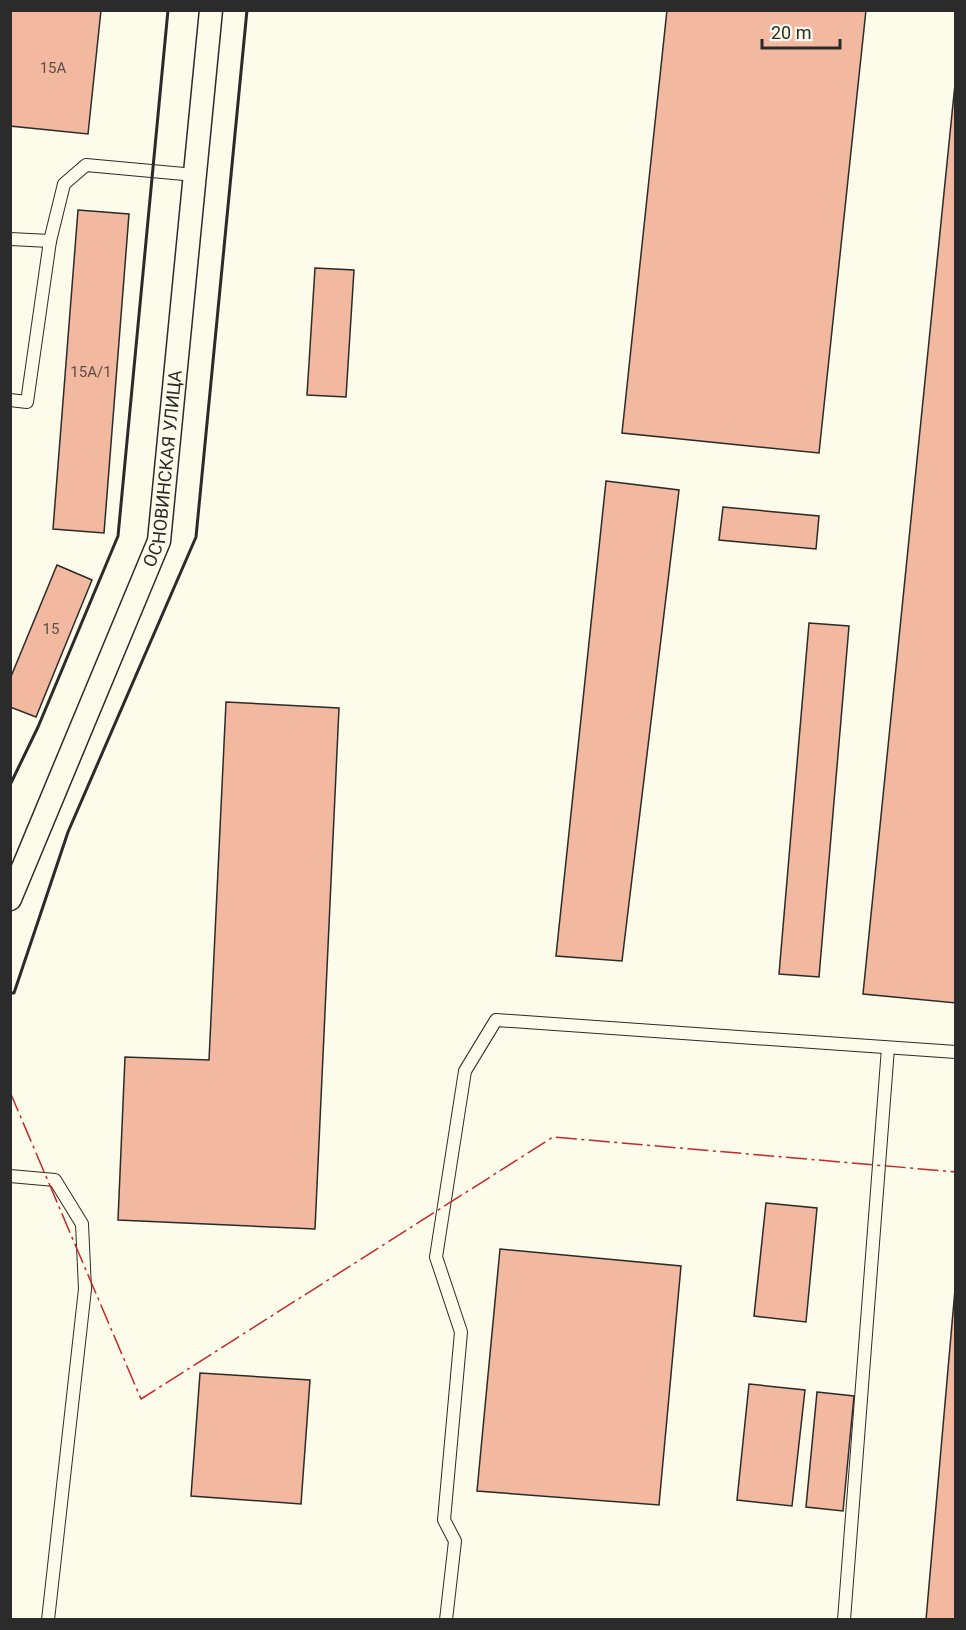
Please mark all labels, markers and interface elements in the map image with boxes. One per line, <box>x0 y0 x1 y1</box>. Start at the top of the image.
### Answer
scale bar <box>762 12 840 50</box>
text: 20 m <box>771 22 811 43</box>
house number: 15А <box>40 59 67 77</box>
house number: 15А/1 <box>70 363 112 381</box>
street label: ОСНОВИНСКАЯ УЛИЦА <box>138 369 186 570</box>
house number: 15 <box>43 620 59 638</box>

